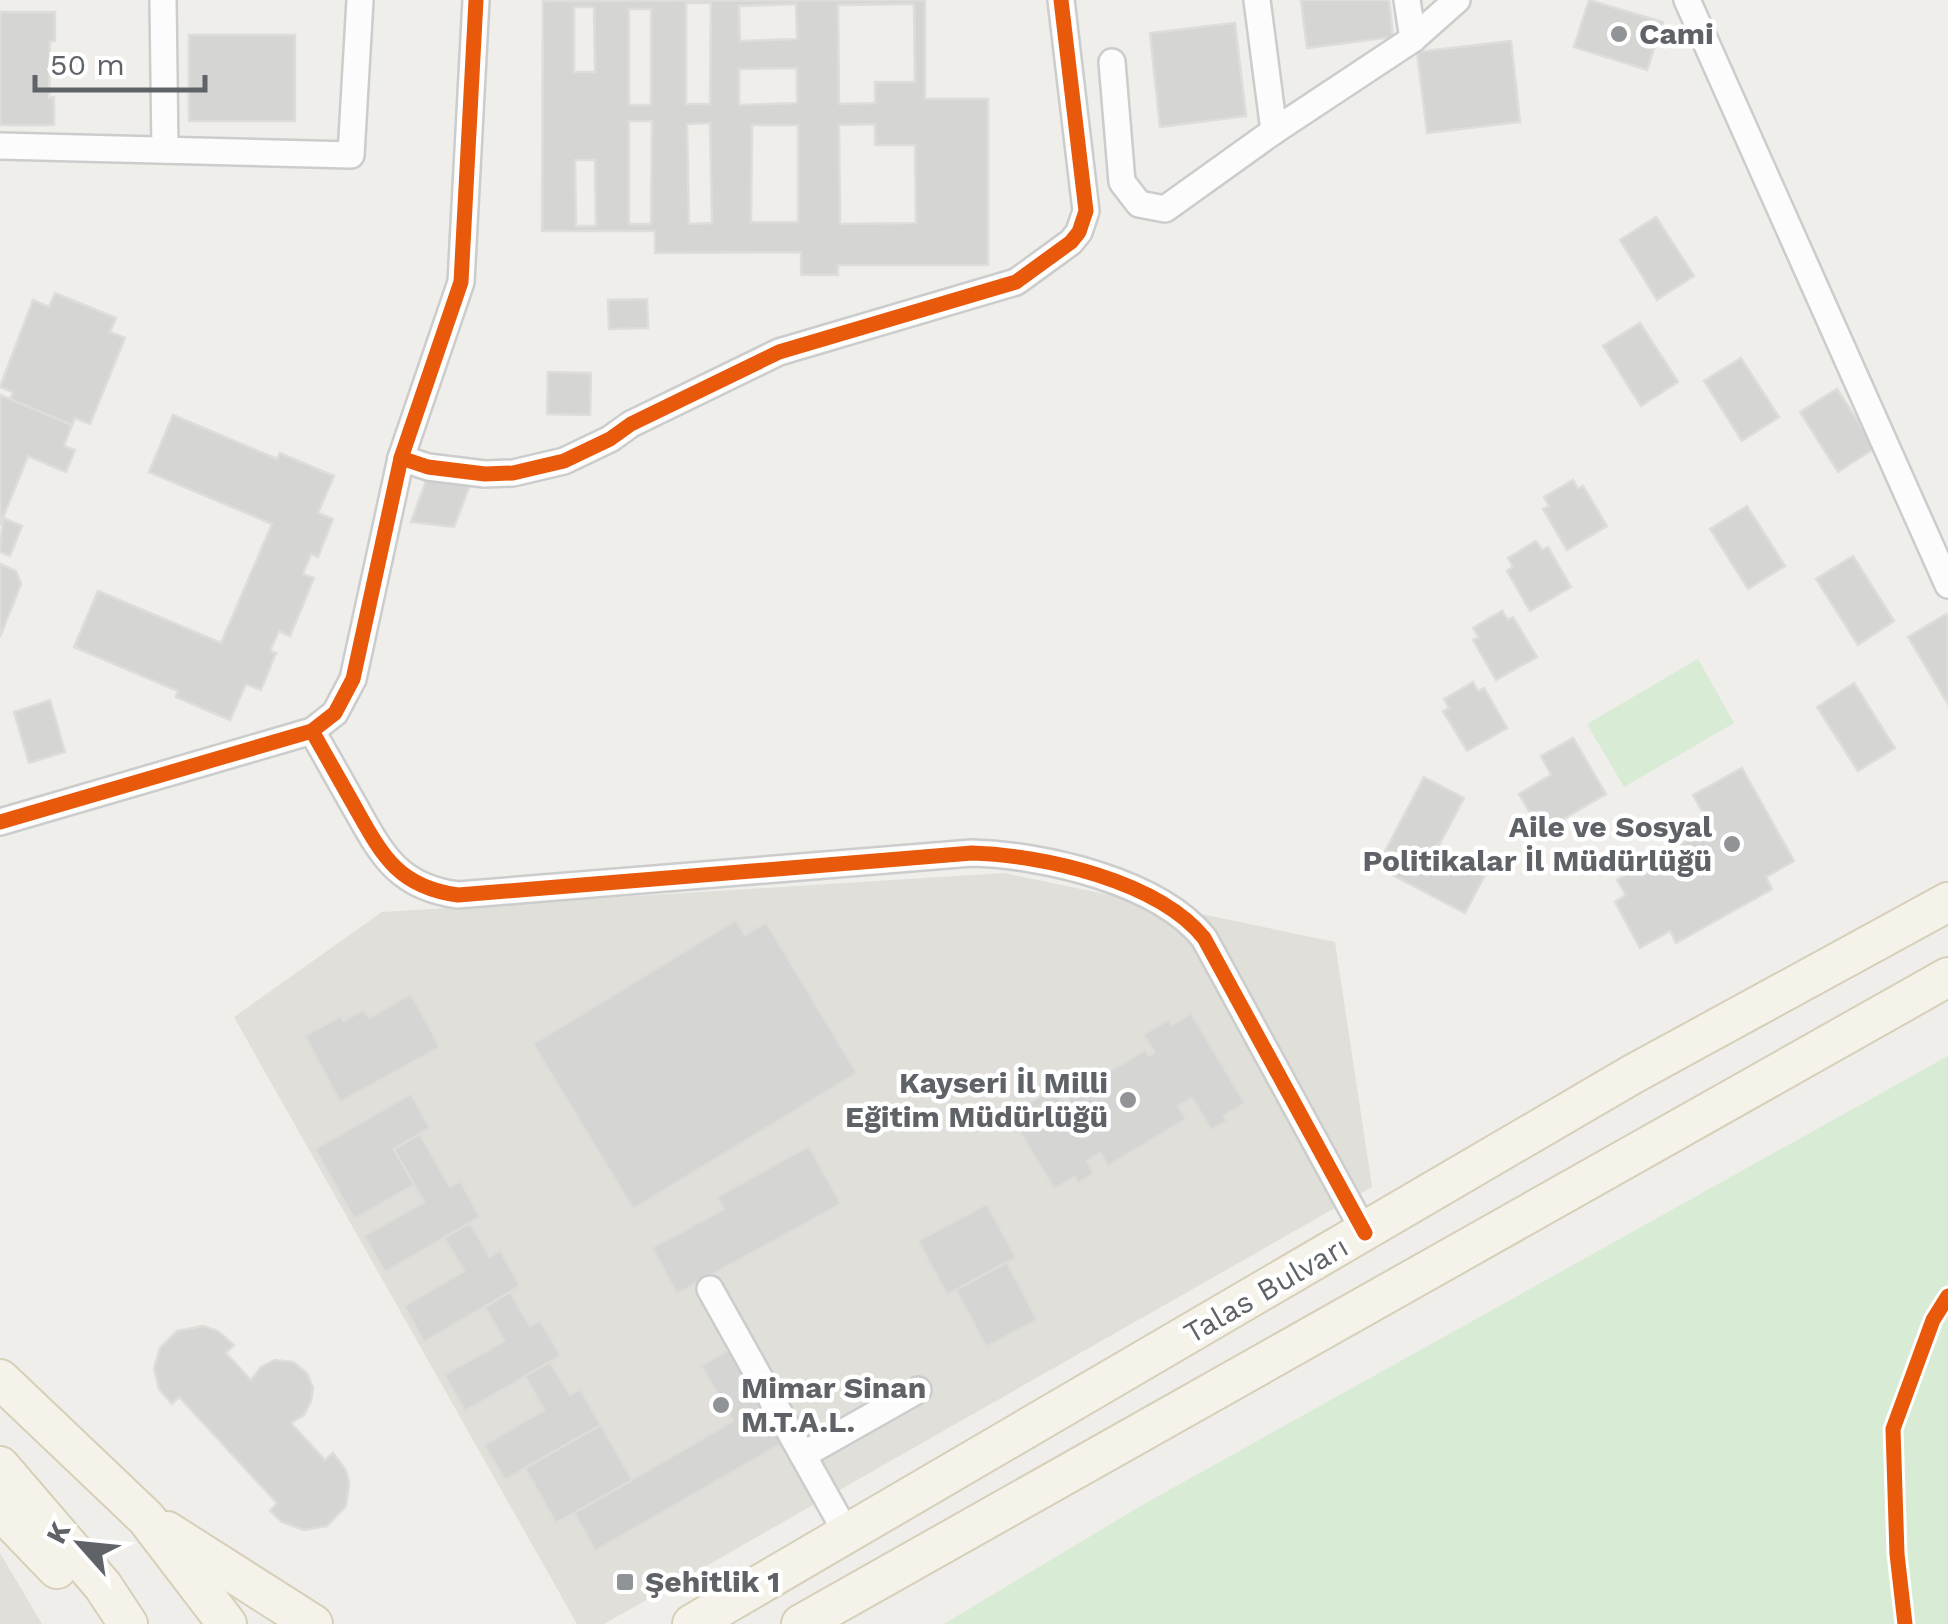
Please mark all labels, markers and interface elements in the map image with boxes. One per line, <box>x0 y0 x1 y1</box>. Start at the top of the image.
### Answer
place label: Cami <box>1639 16 1714 51</box>
marker: Cami <box>1608 23 1630 45</box>
scale bar <box>35 30 205 92</box>
text: 50 m <box>50 47 125 82</box>
place label: Aile ve Sosyal Politikalar İl Müdürlüğü <box>1362 809 1712 878</box>
marker: Aile ve Sosyal Politikalar İl Müdürlüğü <box>1721 833 1743 855</box>
place label: Kayseri İl Milli Eğitim Müdürlüğü <box>845 1065 1108 1134</box>
marker: Kayseri İl Milli Eğitim Müdürlüğü <box>1117 1089 1139 1111</box>
street label: Talas Bulvarı <box>1178 1229 1354 1351</box>
place label: Mimar Sinan M.T.A.L. <box>741 1370 926 1439</box>
marker: Mimar Sinan M.T.A.L. <box>710 1394 732 1416</box>
north arrow <box>30 1494 130 1594</box>
text: K <box>39 1516 78 1549</box>
place label: Şehitlik 1 <box>645 1564 780 1599</box>
marker: Şehitlik 1 <box>614 1571 636 1593</box>

